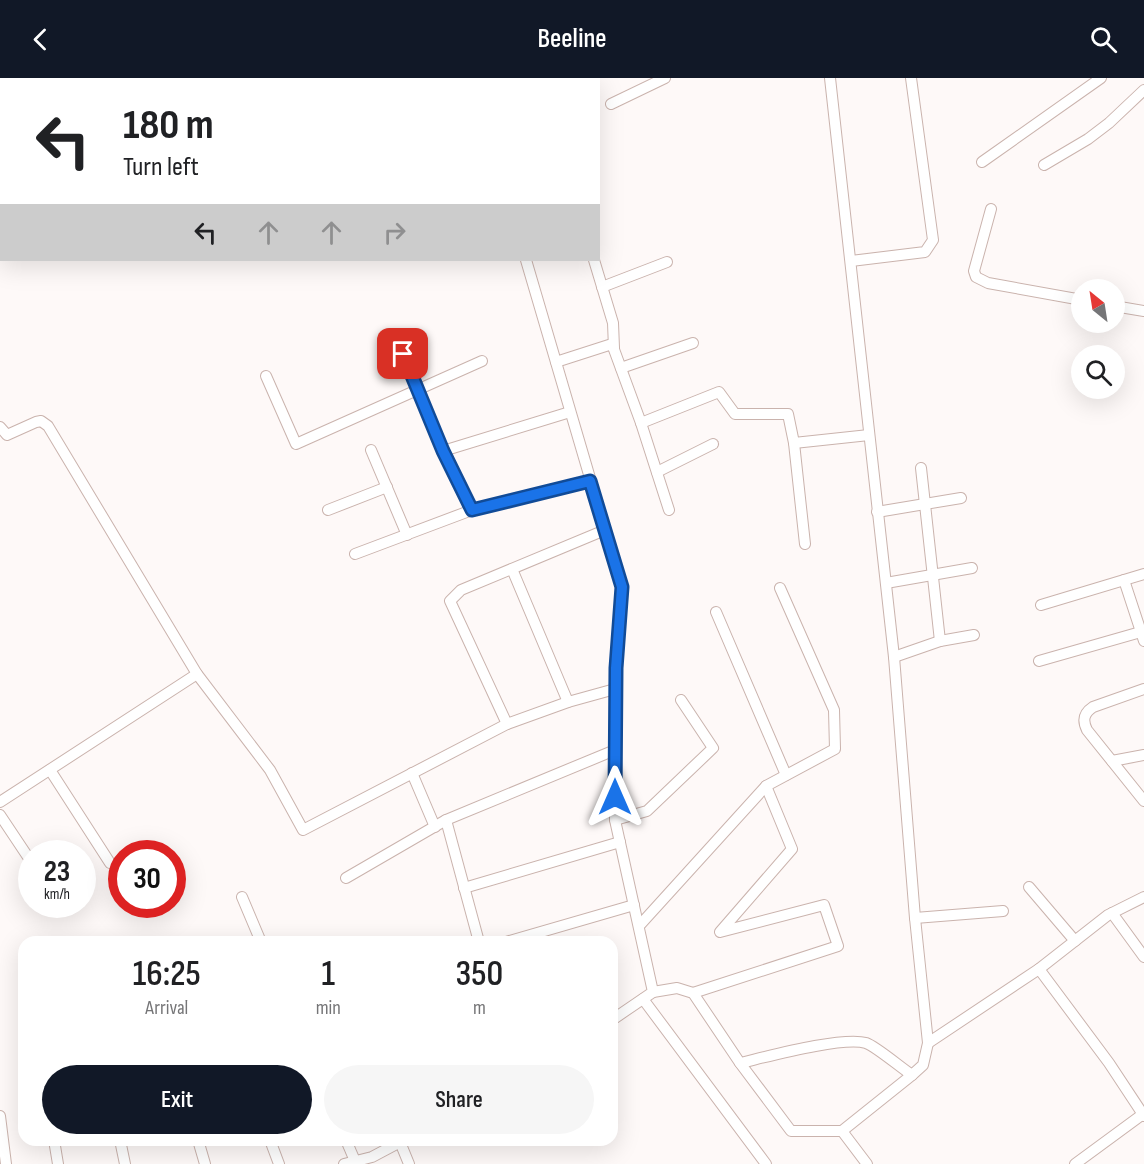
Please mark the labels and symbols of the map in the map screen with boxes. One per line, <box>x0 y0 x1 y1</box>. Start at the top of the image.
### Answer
north arrow <box>1071 279 1125 333</box>
pin <box>377 328 428 379</box>
position arrow <box>583 765 647 829</box>
speed limit sign: 30 <box>108 840 186 918</box>

